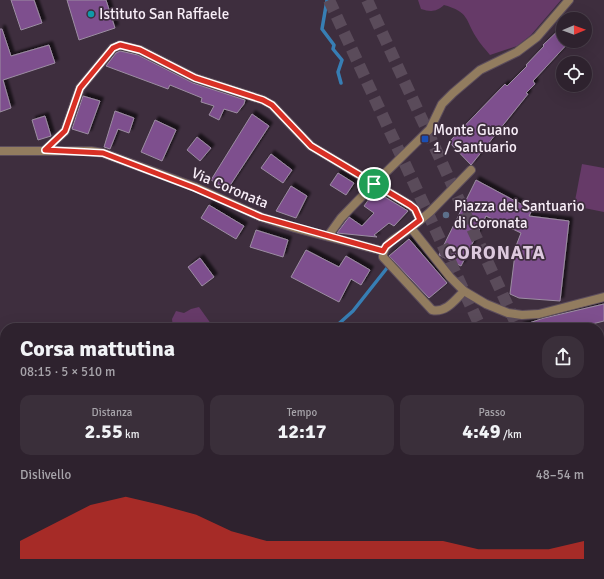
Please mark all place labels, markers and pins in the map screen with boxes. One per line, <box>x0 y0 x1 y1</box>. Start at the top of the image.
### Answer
place label: Istituto San Raffaele <box>99 5 229 23</box>
marker: Istituto San Raffaele <box>86 9 96 19</box>
place label: Monte Guano 1 / Santuario <box>433 121 519 156</box>
marker: Monte Guano 1 / Santuario <box>420 134 430 144</box>
pin <box>357 167 391 201</box>
place label: Piazza del Santuario di Coronata <box>454 197 585 232</box>
marker: Piazza del Santuario di Coronata <box>441 210 451 220</box>

